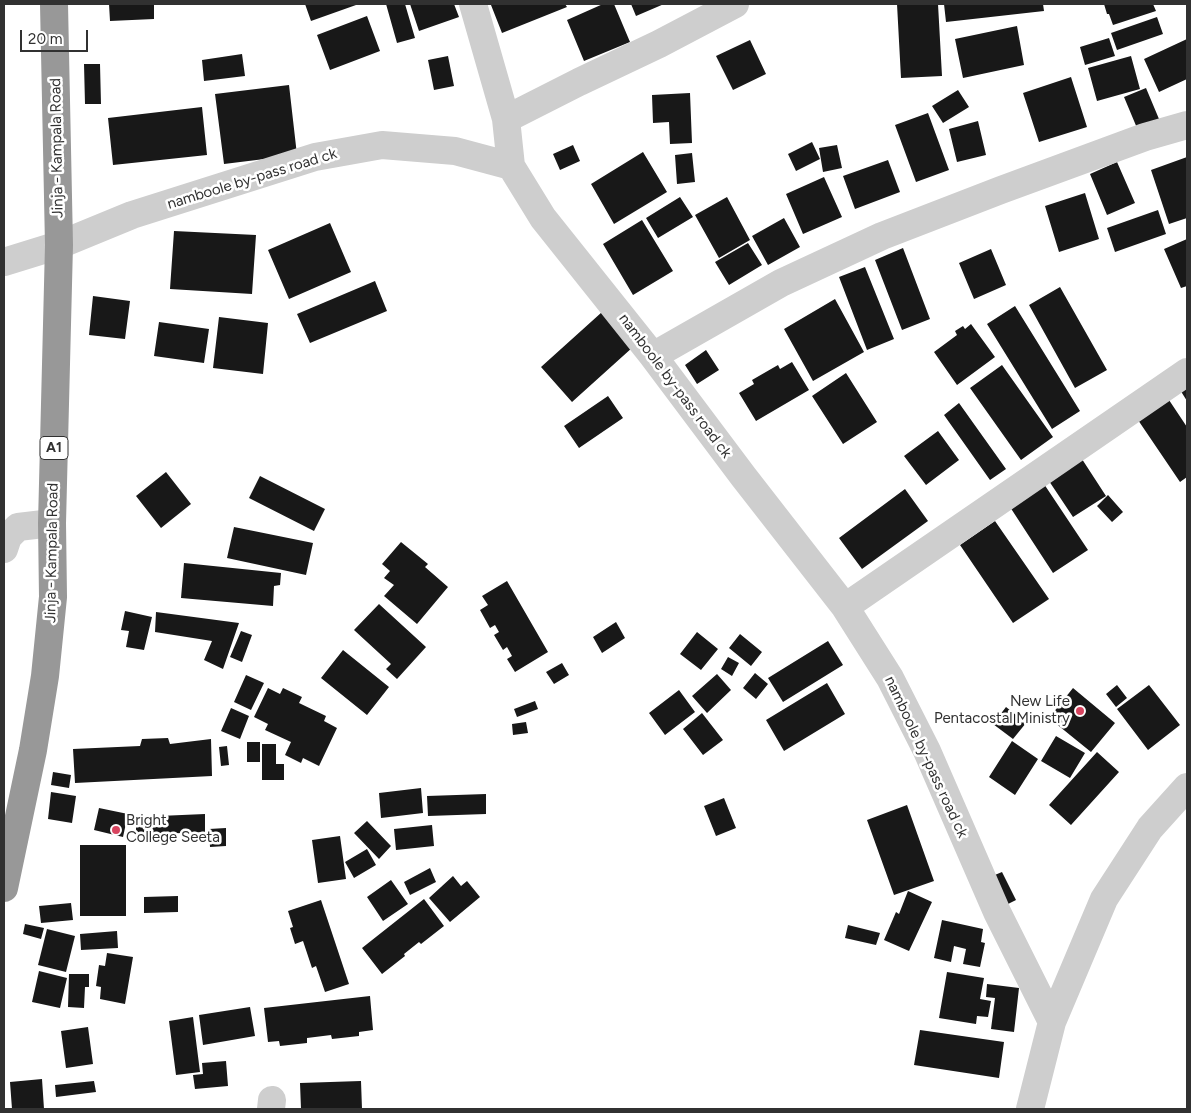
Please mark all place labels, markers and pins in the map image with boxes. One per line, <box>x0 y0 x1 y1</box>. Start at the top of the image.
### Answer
place label: New Life Pentacostal Ministry <box>934 693 1070 728</box>
marker: New Life Pentacostal Ministry <box>1074 705 1086 717</box>
place label: Bright College Seeta <box>126 812 220 847</box>
marker: Bright College Seeta <box>110 824 122 836</box>

